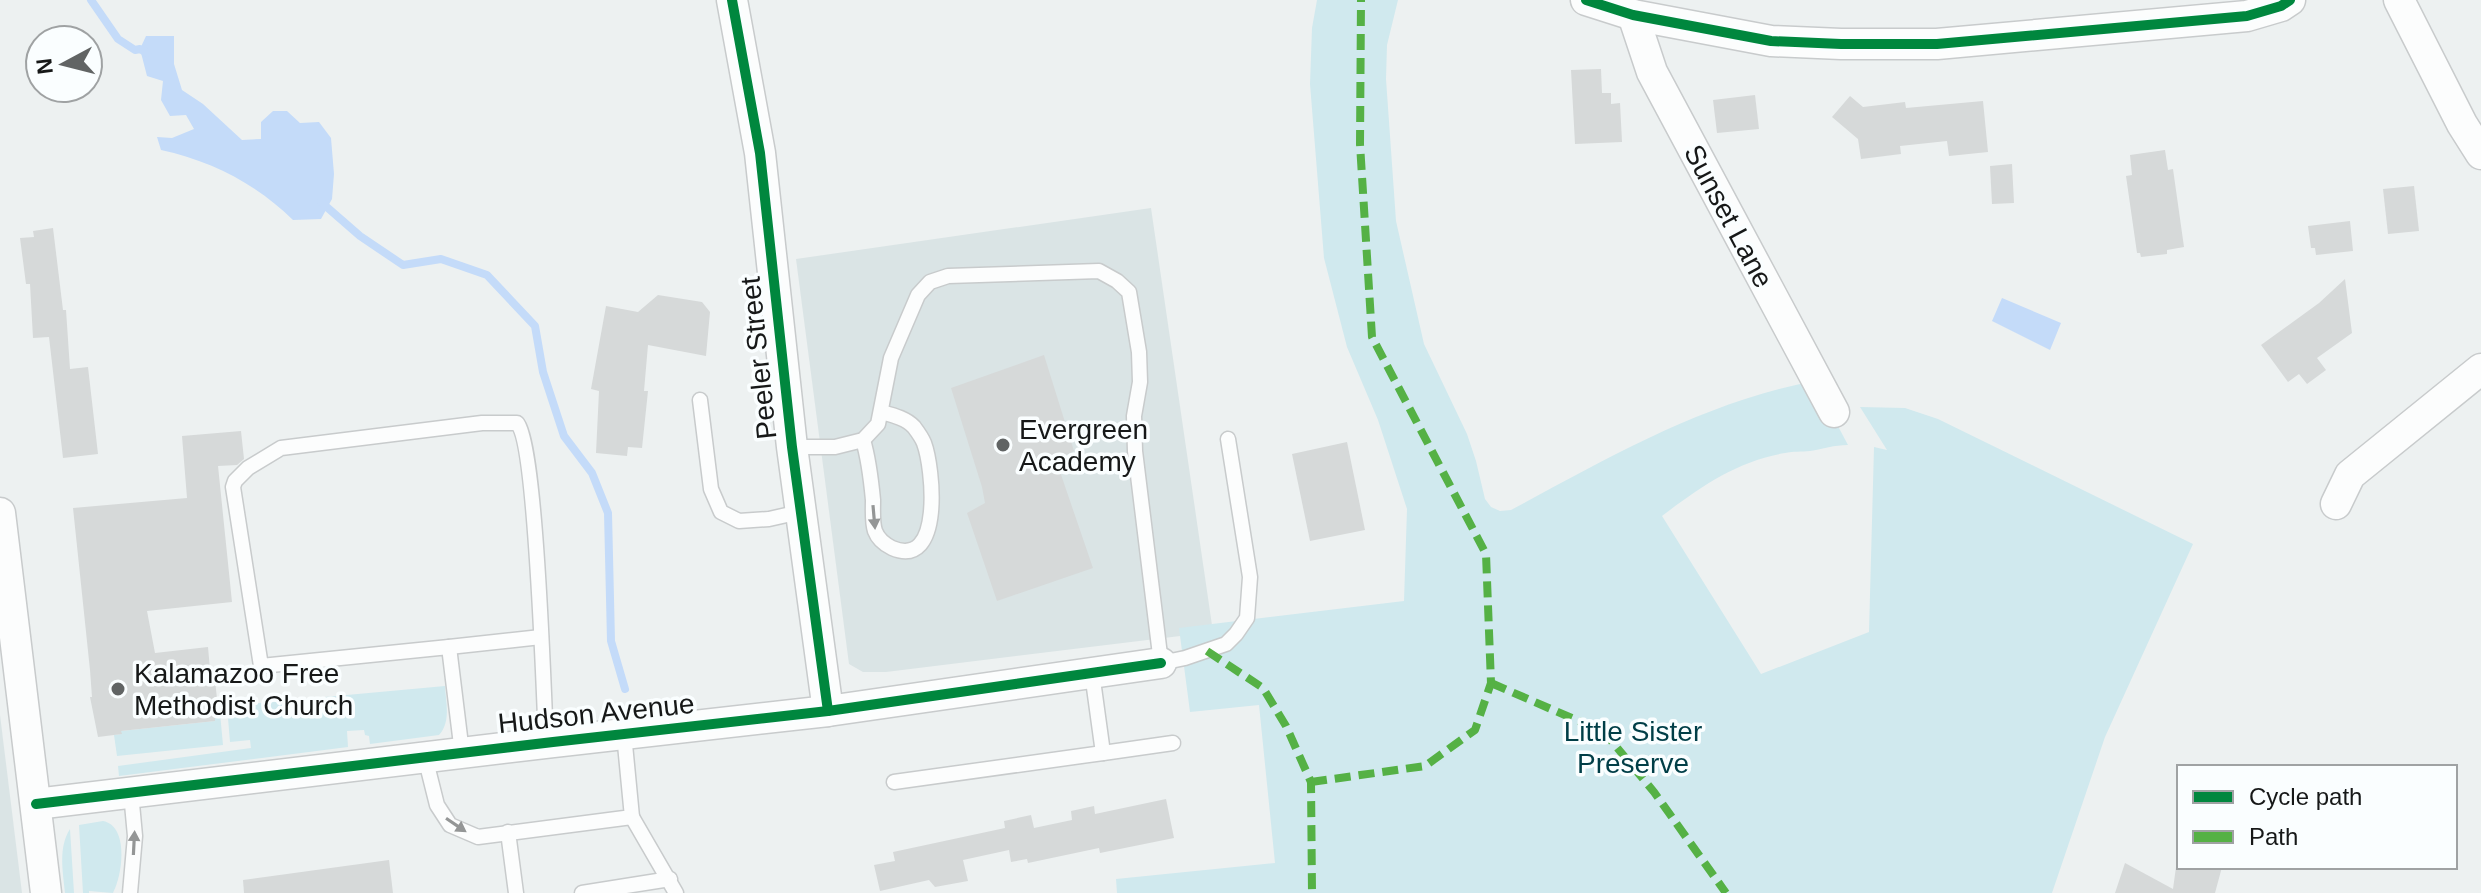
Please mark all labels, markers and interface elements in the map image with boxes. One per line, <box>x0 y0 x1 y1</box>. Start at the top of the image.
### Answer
north arrow <box>24 24 104 104</box>
text: N <box>31 57 58 76</box>
street label: Sunset Lane <box>1678 140 1779 293</box>
street label: Peeler Street <box>735 275 782 441</box>
place label: Evergreen Academy <box>1019 414 1148 477</box>
marker: Evergreen Academy <box>994 436 1012 454</box>
one-way arrow <box>868 505 881 530</box>
place label: Kalamazoo Free Methodist Church <box>134 658 353 721</box>
marker: Kalamazoo Free Methodist Church <box>109 680 127 698</box>
street label: Hudson Avenue <box>496 688 696 739</box>
park label: Little Sister Preserve <box>1564 716 1702 779</box>
legend <box>2177 765 2457 869</box>
text: Cycle path <box>2249 783 2362 810</box>
one-way arrow <box>445 816 467 832</box>
text: Path <box>2249 823 2298 850</box>
one-way arrow <box>127 830 140 855</box>

